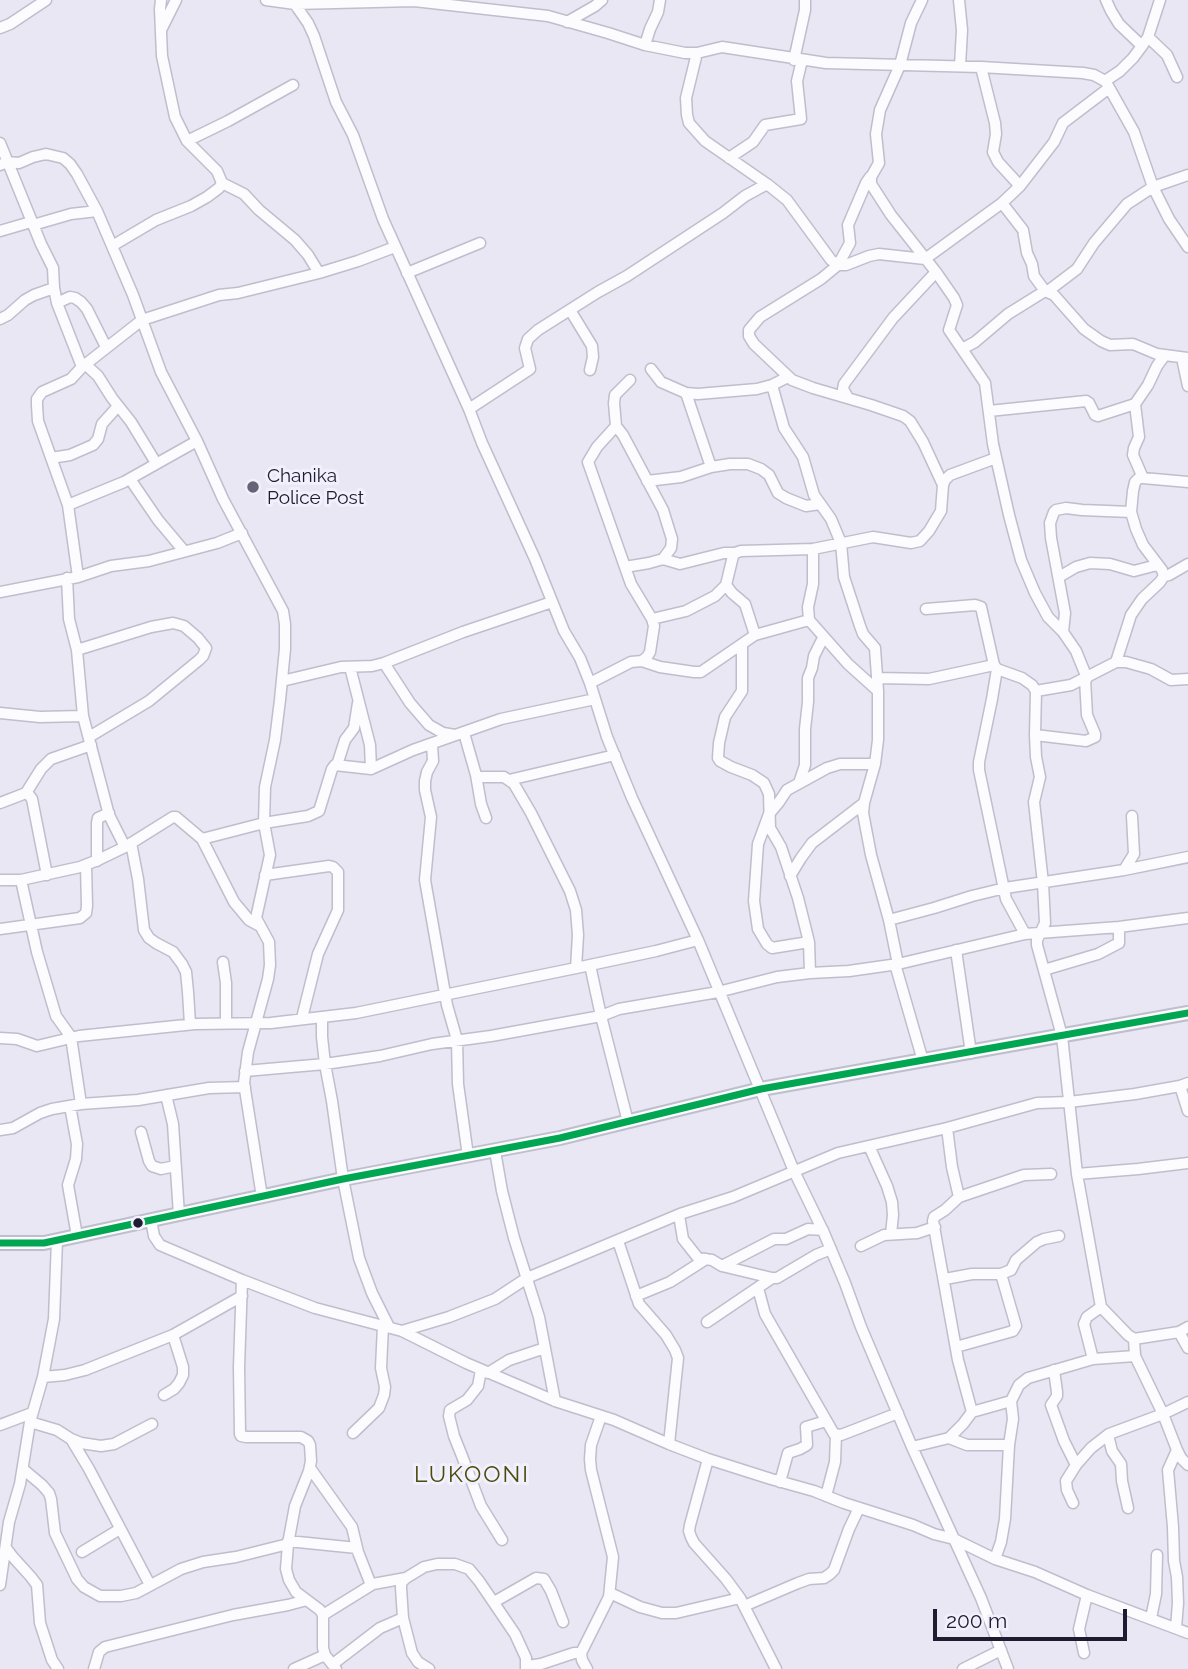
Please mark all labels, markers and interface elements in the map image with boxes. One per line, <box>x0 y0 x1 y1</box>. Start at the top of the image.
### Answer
place label: Chanika Police Post <box>267 465 364 509</box>
marker: Chanika Police Post <box>245 479 261 495</box>
unlabelled marker <box>131 1216 145 1230</box>
district label: LUKOONI <box>415 1461 529 1489</box>
scale bar <box>936 1596 1130 1640</box>
text: 200 m <box>946 1608 1007 1633</box>

